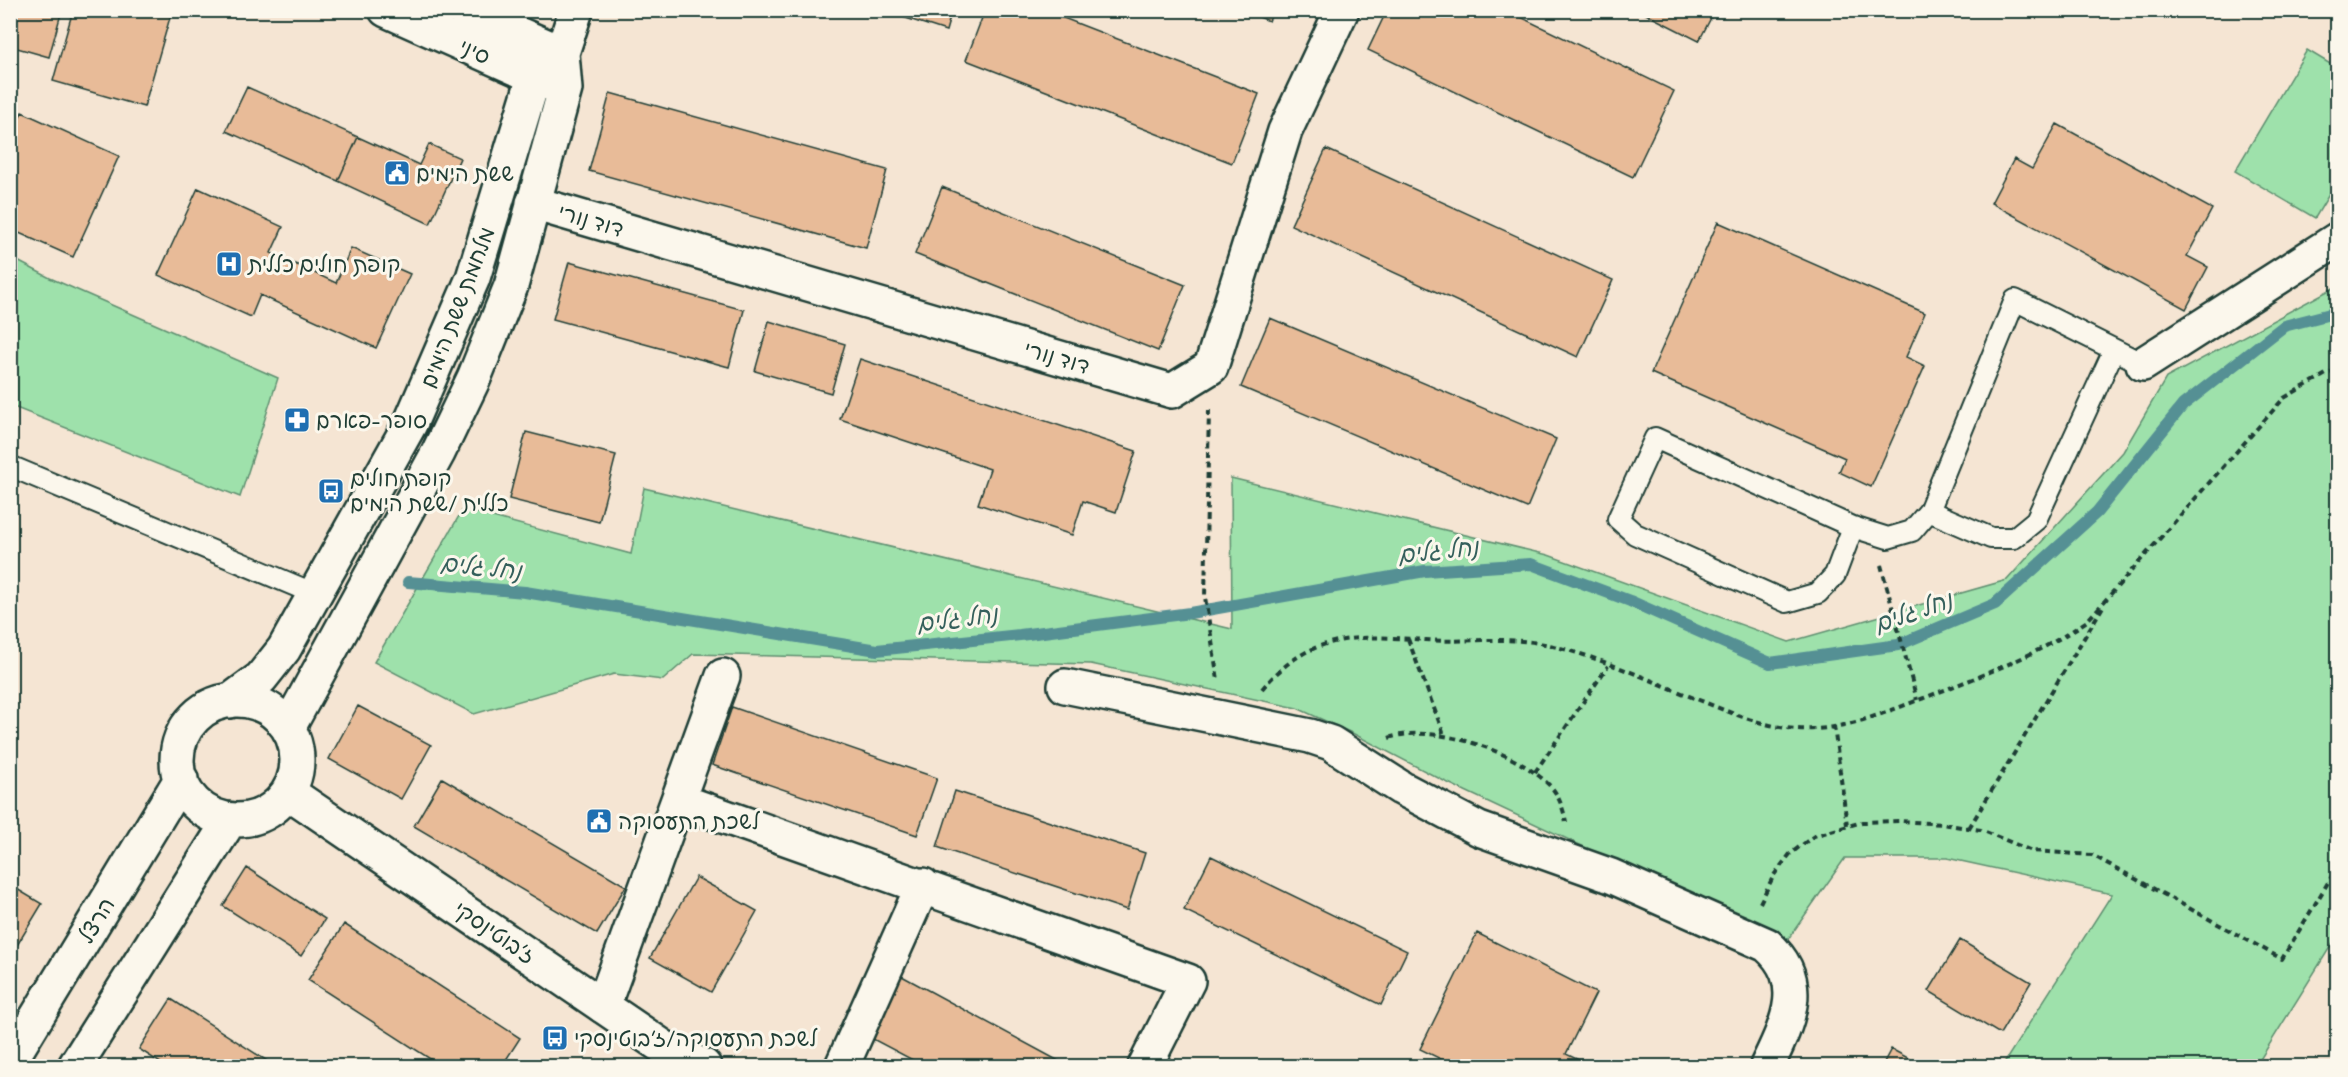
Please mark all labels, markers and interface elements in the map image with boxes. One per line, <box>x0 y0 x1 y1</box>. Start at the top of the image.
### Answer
street label: סיני <box>455 31 495 71</box>
public building icon: ששת הימים <box>382 158 412 188</box>
place label: ששת הימים <box>416 158 514 188</box>
street label: דוד נורי <box>555 196 627 244</box>
street label: מלחמת ששת הימים <box>412 222 502 392</box>
hospital icon: קופת חולים כללית <box>214 249 244 279</box>
place label: קופת חולים כללית <box>247 249 400 279</box>
street label: דוד נורי <box>1021 333 1093 381</box>
pharmacy icon: סופר-פארם <box>282 405 312 435</box>
place label: סופר-פארם <box>316 405 427 435</box>
place label: קופת חולים כללית /ששת הימים <box>350 463 508 518</box>
bus stop icon: קופת חולים כללית /ששת הימים <box>316 476 346 506</box>
water label: נחל גלים <box>1396 530 1482 570</box>
water label: נחל גלים <box>439 546 525 586</box>
water label: נחל גלים <box>1869 582 1958 639</box>
water label: נחל גלים <box>915 597 1001 639</box>
public building icon: לשכת התעסוקה <box>584 806 614 836</box>
place label: לשכת התעסוקה <box>618 806 761 836</box>
street label: הרצל <box>71 891 121 949</box>
street label: ז׳בוטינסקי <box>448 894 542 970</box>
bus stop icon: לשכת התעסוקה/ז׳בוטינסקי <box>540 1023 570 1053</box>
place label: לשכת התעסוקה/ז׳בוטינסקי <box>574 1023 818 1053</box>

